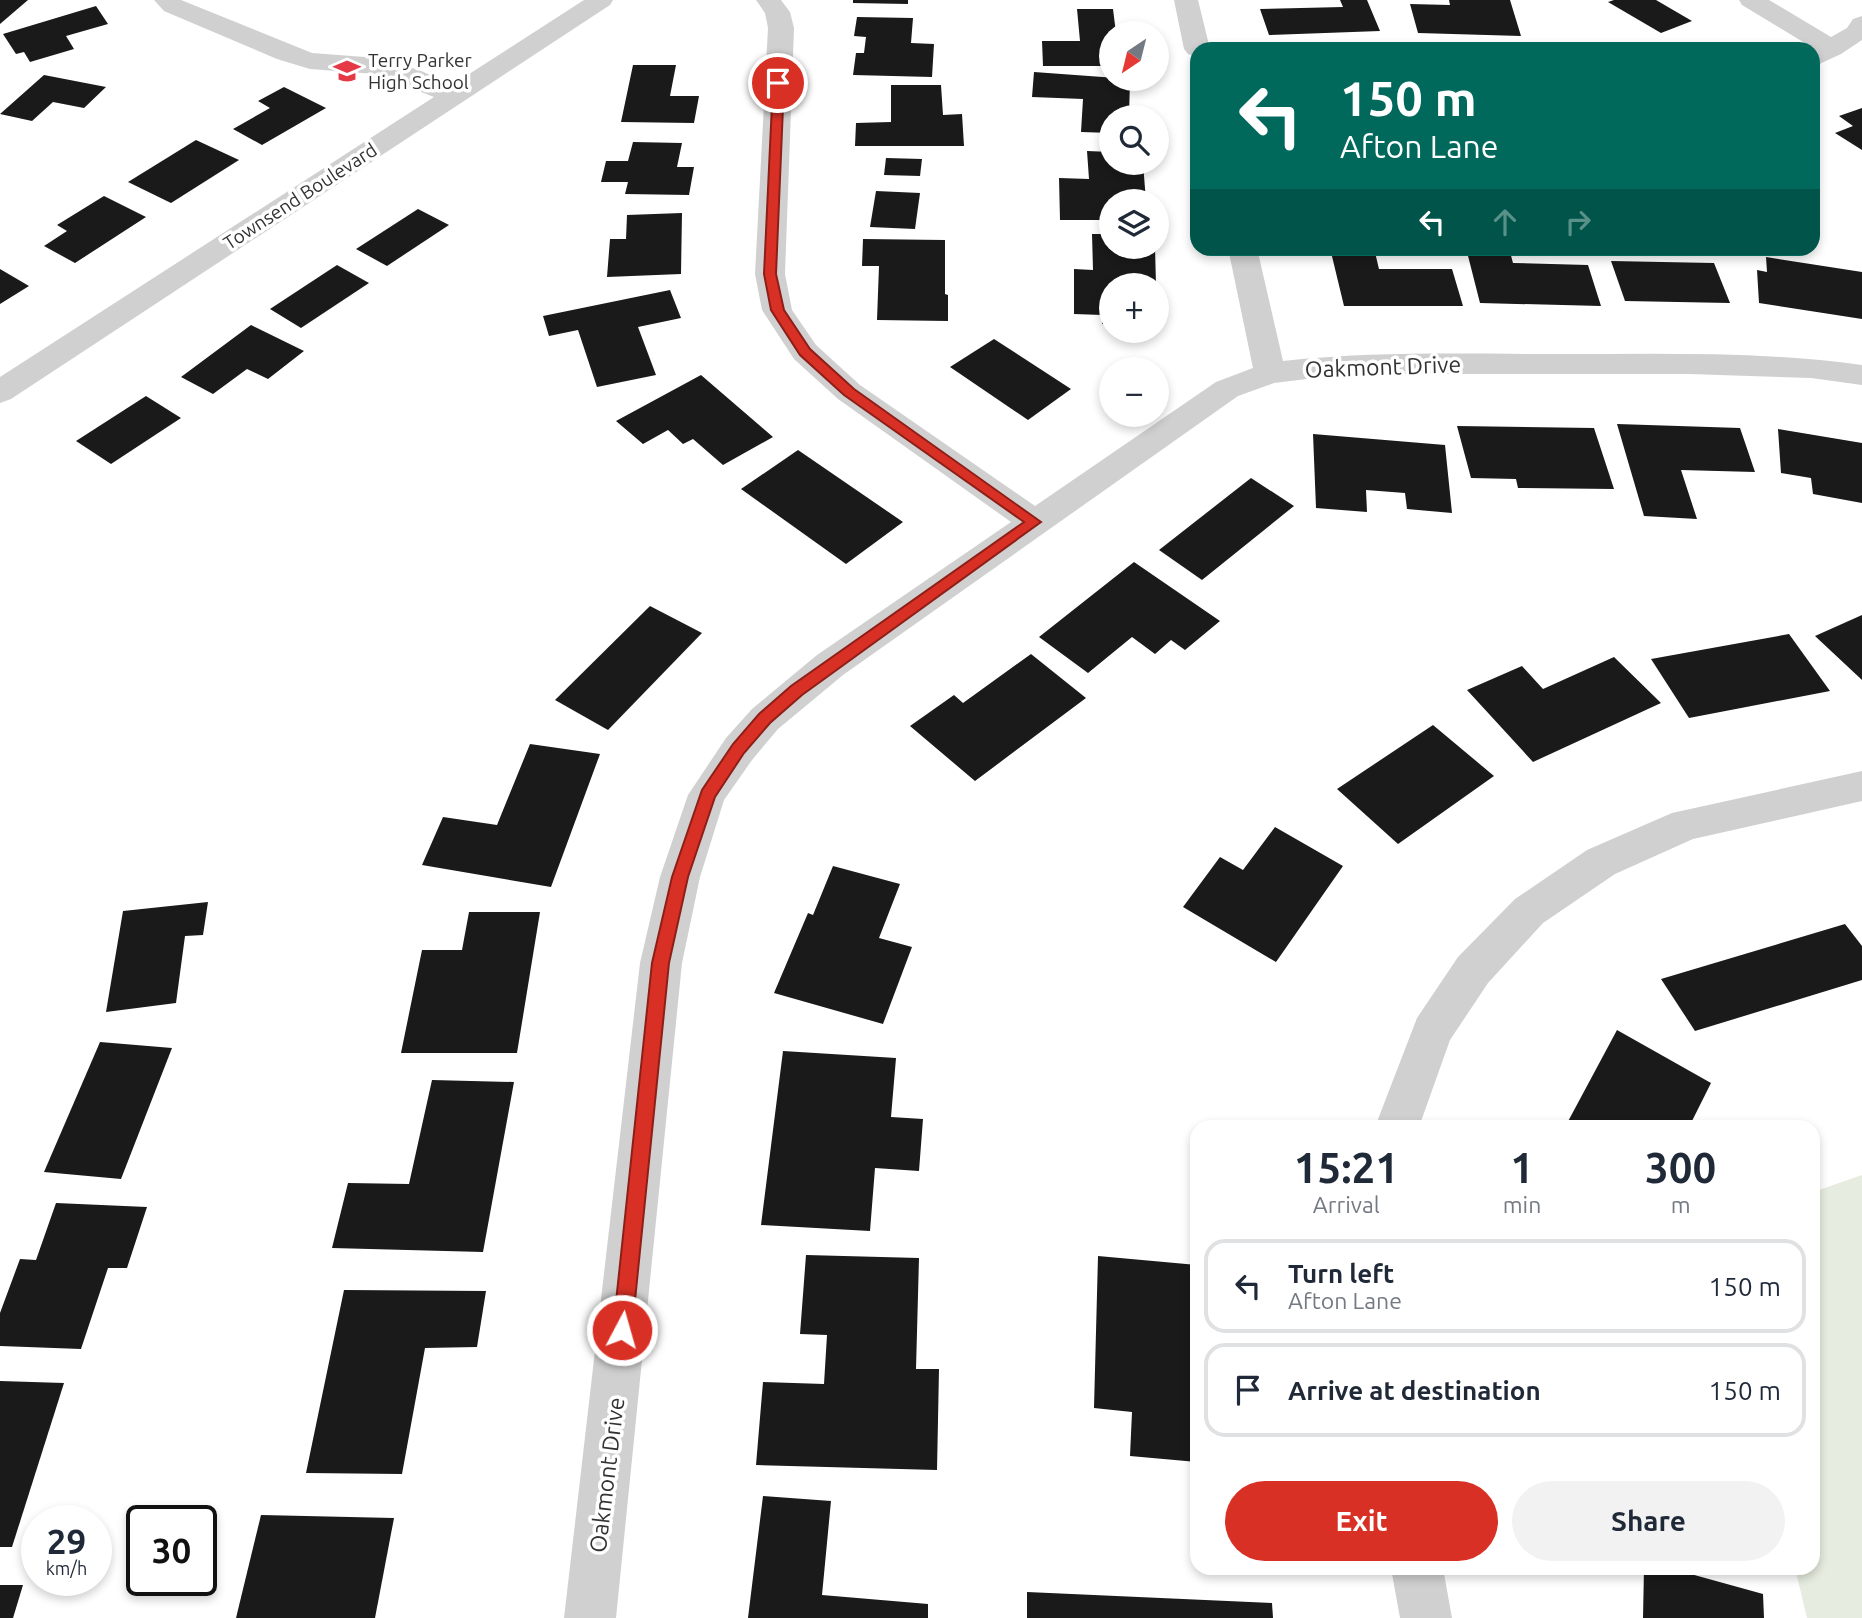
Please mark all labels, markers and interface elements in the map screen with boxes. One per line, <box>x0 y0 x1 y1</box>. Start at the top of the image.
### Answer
north arrow <box>1099 21 1169 91</box>
map controls <box>1099 21 1169 427</box>
place label: Terry Parker High School <box>368 49 472 93</box>
pin <box>748 53 808 113</box>
school or university icon: Terry Parker High School <box>332 56 362 86</box>
icon: arrive <box>759 64 797 102</box>
icon: left <box>1225 70 1316 161</box>
text: 150 m <box>1340 70 1477 125</box>
button: search <box>1099 105 1169 175</box>
text: Afton Lane <box>1340 128 1499 164</box>
street label: Townsend Boulevard <box>219 138 381 254</box>
button: layers <box>1099 189 1169 259</box>
icon: left <box>1413 203 1451 241</box>
icon: ahead <box>1486 203 1524 241</box>
icon: right <box>1559 203 1597 241</box>
button: + <box>1099 273 1169 343</box>
street label: Oakmont Drive <box>1304 351 1462 382</box>
button: − <box>1099 357 1169 427</box>
text: 15:21 <box>1294 1144 1399 1191</box>
text: 1 <box>1510 1144 1534 1191</box>
text: 300 <box>1645 1144 1716 1191</box>
text: Arrival <box>1313 1192 1380 1217</box>
text: min <box>1503 1192 1541 1217</box>
text: m <box>1671 1192 1691 1217</box>
text: Turn left <box>1288 1259 1394 1288</box>
icon: left <box>1229 1267 1267 1305</box>
text: 150 m <box>1709 1272 1781 1301</box>
text: Afton Lane <box>1288 1288 1402 1313</box>
position arrow <box>585 1293 659 1367</box>
icon: arrive <box>1229 1371 1267 1409</box>
text: Arrive at destination <box>1288 1376 1541 1405</box>
text: 150 m <box>1709 1376 1781 1405</box>
street label: Oakmont Drive <box>585 1396 628 1554</box>
button: Exit <box>1225 1481 1498 1561</box>
button: Share <box>1512 1481 1785 1561</box>
speed limit sign: 30 <box>126 1505 217 1596</box>
text: 29 <box>47 1521 86 1561</box>
text: km/h <box>46 1558 87 1578</box>

